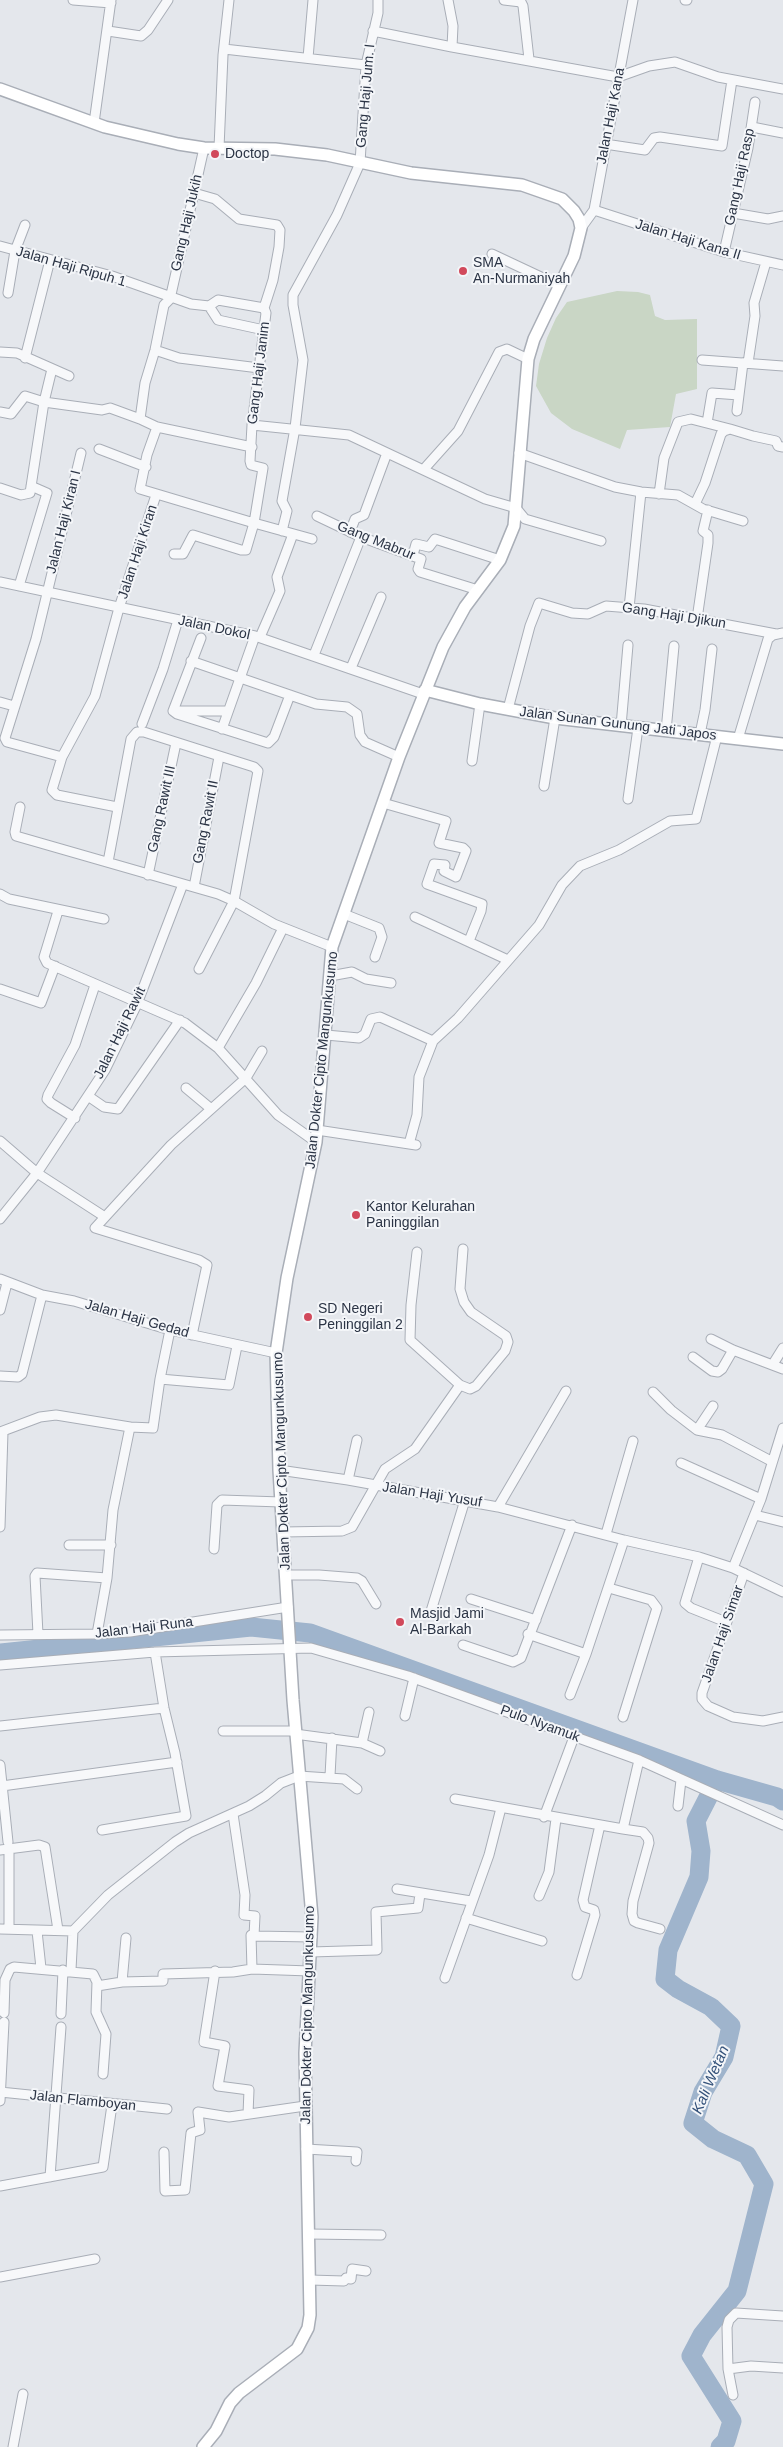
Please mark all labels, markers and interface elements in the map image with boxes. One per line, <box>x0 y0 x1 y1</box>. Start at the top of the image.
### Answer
street label: Gang Haji Jum. I <box>353 43 379 149</box>
street label: Jalan Haji Kana <box>593 66 629 166</box>
street label: Gang Haji Rasp <box>722 127 758 227</box>
place label: Doctop <box>225 146 269 162</box>
marker: Doctop <box>209 148 221 160</box>
street label: Gang Haji Jukih <box>168 173 206 273</box>
street label: Jalan Haji Kana II <box>633 216 743 264</box>
street label: Jalan Haji Ripuh 1 <box>14 243 128 291</box>
place label: SMA An-Nurmaniyah <box>473 255 570 288</box>
marker: SMA An-Nurmaniyah <box>457 265 469 277</box>
street label: Gang Haji Janim <box>244 321 274 425</box>
street label: Jalan Haji Kiran I <box>43 469 85 575</box>
street label: Jalan Haji Kiran <box>115 503 161 601</box>
street label: Gang Mabrur <box>335 518 417 564</box>
street label: Gang Haji Djikun <box>621 599 727 633</box>
street label: Jalan Dokol <box>176 612 252 644</box>
street label: Jalan Sunan Gunung Jati Japos <box>518 704 718 744</box>
street label: Gang Rawit III <box>145 764 179 854</box>
street label: Gang Rawit II <box>190 779 222 865</box>
street label: Jalan Dokter Cipto Mangunkusumo <box>302 950 342 1170</box>
street label: Jalan Haji Rawit <box>90 984 150 1082</box>
place label: Kantor Kelurahan Paninggilan <box>366 1199 475 1232</box>
marker: Kantor Kelurahan Paninggilan <box>350 1209 362 1221</box>
street label: Jalan Haji Gedad <box>83 1296 191 1342</box>
place label: SD Negeri Peninggilan 2 <box>318 1301 403 1334</box>
marker: SD Negeri Peninggilan 2 <box>302 1311 314 1323</box>
street label: Jalan Dokter Cipto Mangunkusumo <box>270 1351 294 1571</box>
street label: Jalan Haji Yusuf <box>381 1479 483 1511</box>
street label: Jalan Haji Simar <box>698 1583 748 1685</box>
place label: Masjid Jami Al-Barkah <box>410 1606 484 1638</box>
street label: Jalan Haji Runa <box>94 1614 194 1642</box>
marker: Masjid Jami Al-Barkah <box>394 1616 406 1628</box>
street label: Pulo Nyamuk <box>498 1702 582 1746</box>
street label: Jalan Dokter Cipto Mangunkusumo <box>298 1906 318 2124</box>
water label: Kali Wetan <box>689 2043 733 2117</box>
street label: Jalan Flamboyan <box>29 2087 137 2115</box>

